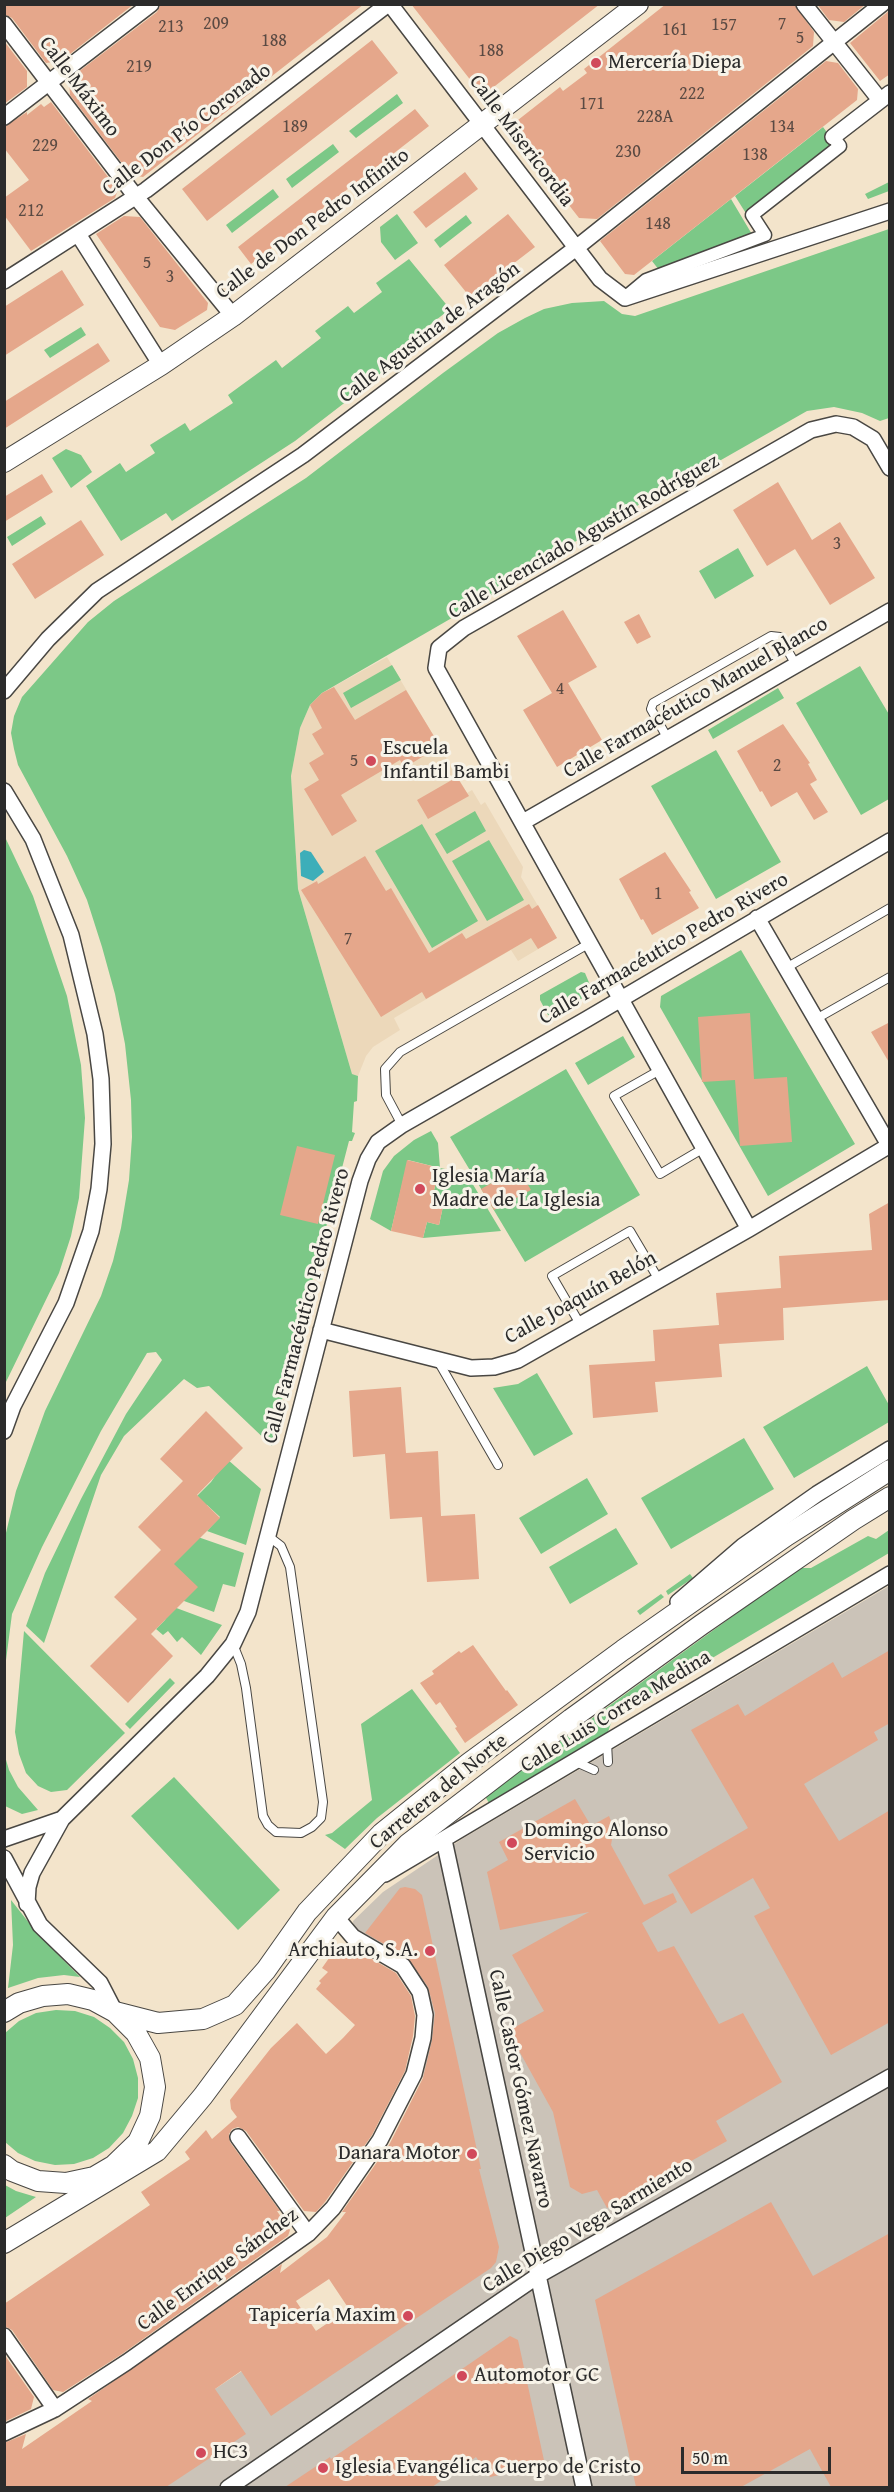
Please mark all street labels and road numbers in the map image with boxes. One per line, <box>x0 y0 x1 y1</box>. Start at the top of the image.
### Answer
street label: Calle Máximo <box>33 32 125 142</box>
street label: Calle Don Pío Coronado <box>98 58 276 202</box>
street label: Calle Misericordia <box>463 70 579 212</box>
street label: Calle de Don Pedro Infinito <box>211 143 415 305</box>
street label: Calle Agustina de Aragón <box>335 257 525 409</box>
street label: Calle Licenciado Agustín Rodríguez <box>444 449 724 625</box>
street label: Calle Farmacéutico Manuel Blanco <box>559 612 833 784</box>
street label: Calle Farmacéutico Pedro Rivero <box>535 867 793 1031</box>
street label: Calle Farmacéutico Pedro Rivero <box>258 1166 356 1446</box>
street label: Calle Joaquín Belón <box>501 1246 661 1350</box>
street label: Calle Luis Correa Medina <box>516 1645 716 1779</box>
street label: Carretera del Norte <box>365 1729 513 1855</box>
street label: Calle Castor Gómez Navarro <box>482 1967 558 2211</box>
street label: Calle Diego Vega Sarmiento <box>478 2153 698 2299</box>
street label: Calle Enrique Sánchez <box>132 2203 304 2337</box>

